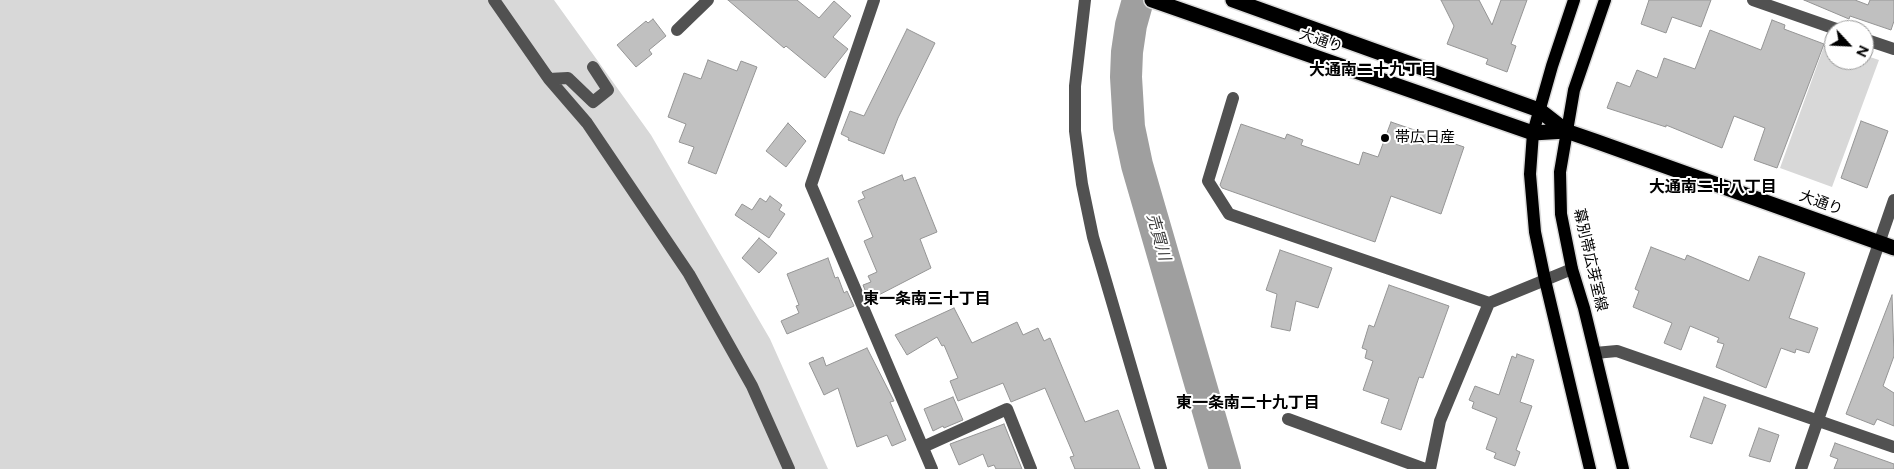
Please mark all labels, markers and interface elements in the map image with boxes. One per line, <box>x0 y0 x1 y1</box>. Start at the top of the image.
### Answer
north arrow <box>1824 20 1874 70</box>
street label: 大通り <box>1297 25 1345 57</box>
text: N <box>1852 43 1872 60</box>
district label: 大通南二十九丁目 <box>1309 60 1437 80</box>
place label: 帯広日産 <box>1395 129 1455 147</box>
marker: 帯広日産 <box>1379 132 1391 144</box>
district label: 大通南二十八丁目 <box>1649 177 1777 197</box>
street label: 大通り <box>1797 187 1845 219</box>
street label: 幕別帯広芽室線 <box>1569 207 1611 313</box>
water label: 売買川 <box>1142 211 1174 263</box>
district label: 東一条南三十丁目 <box>863 289 991 309</box>
district label: 東一条南二十九丁目 <box>1176 393 1320 413</box>

